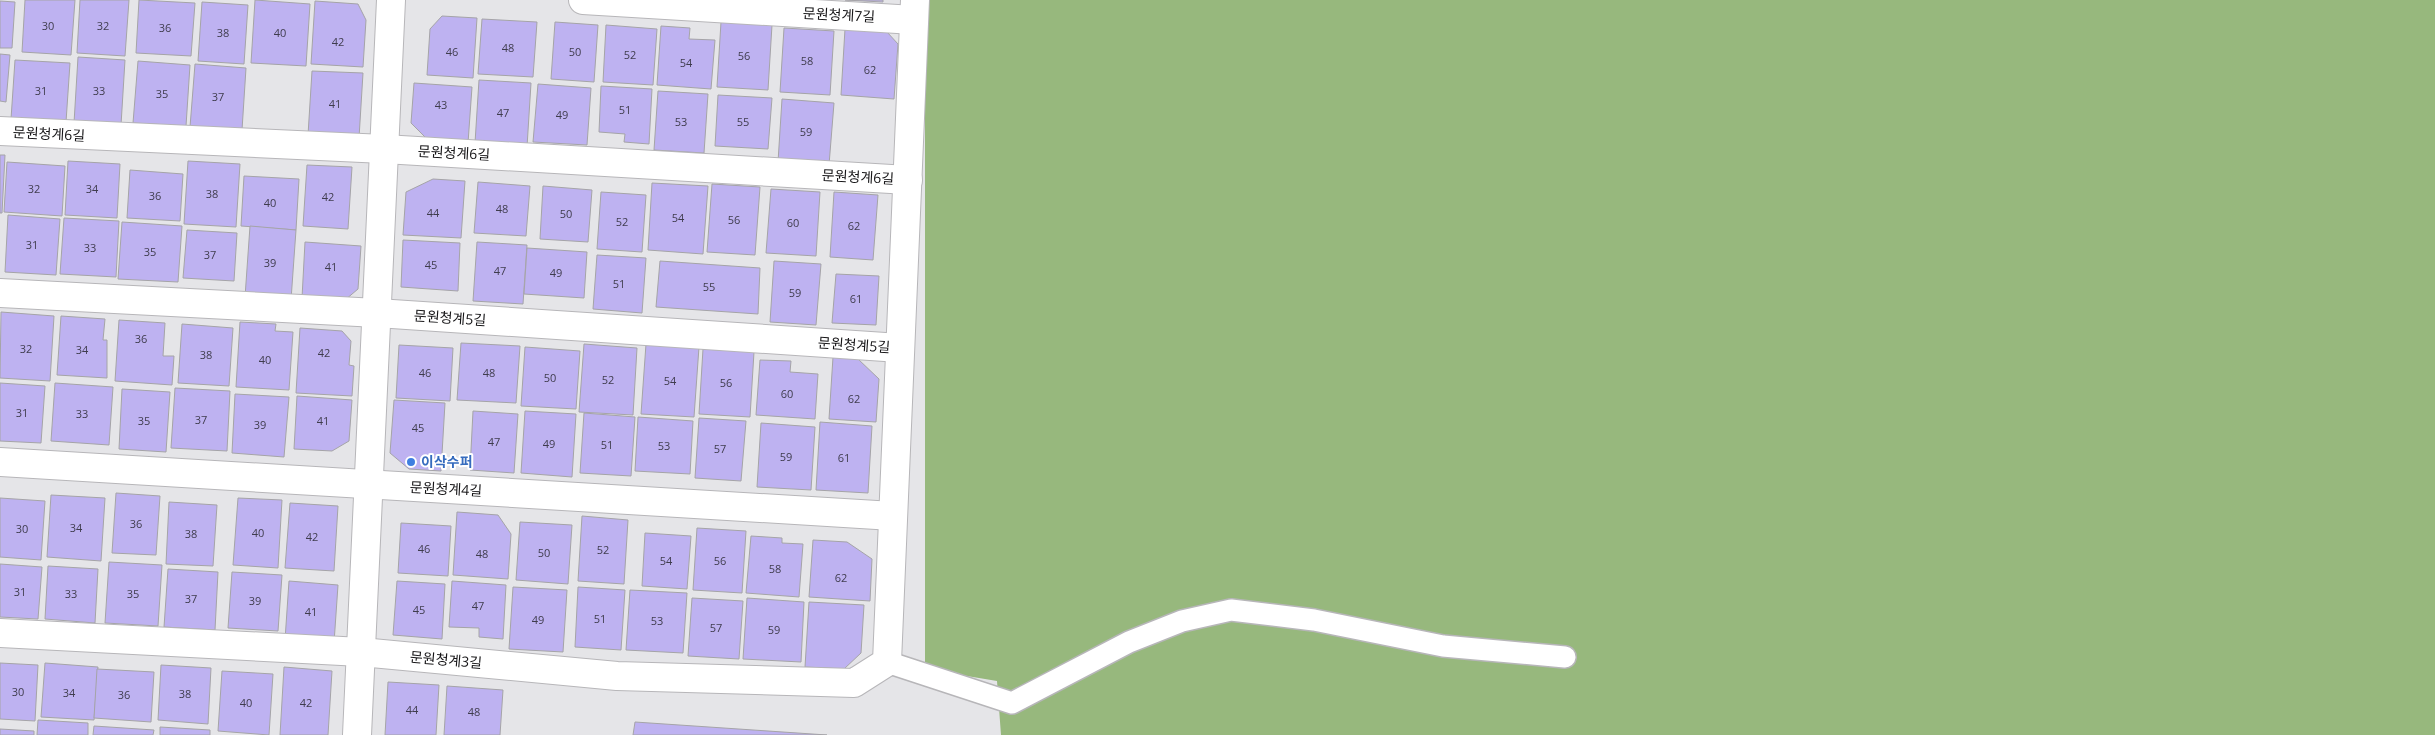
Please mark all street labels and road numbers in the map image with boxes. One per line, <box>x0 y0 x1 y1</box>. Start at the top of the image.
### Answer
street label: 문원청계7길 <box>802 3 876 26</box>
street label: 문원청계6길 <box>12 122 86 145</box>
street label: 문원청계6길 <box>417 141 491 164</box>
street label: 문원청계6길 <box>821 165 895 188</box>
street label: 문원청계5길 <box>413 305 487 330</box>
street label: 문원청계5길 <box>817 332 891 357</box>
street label: 문원청계4길 <box>409 477 483 500</box>
street label: 문원청계3길 <box>409 647 483 672</box>

